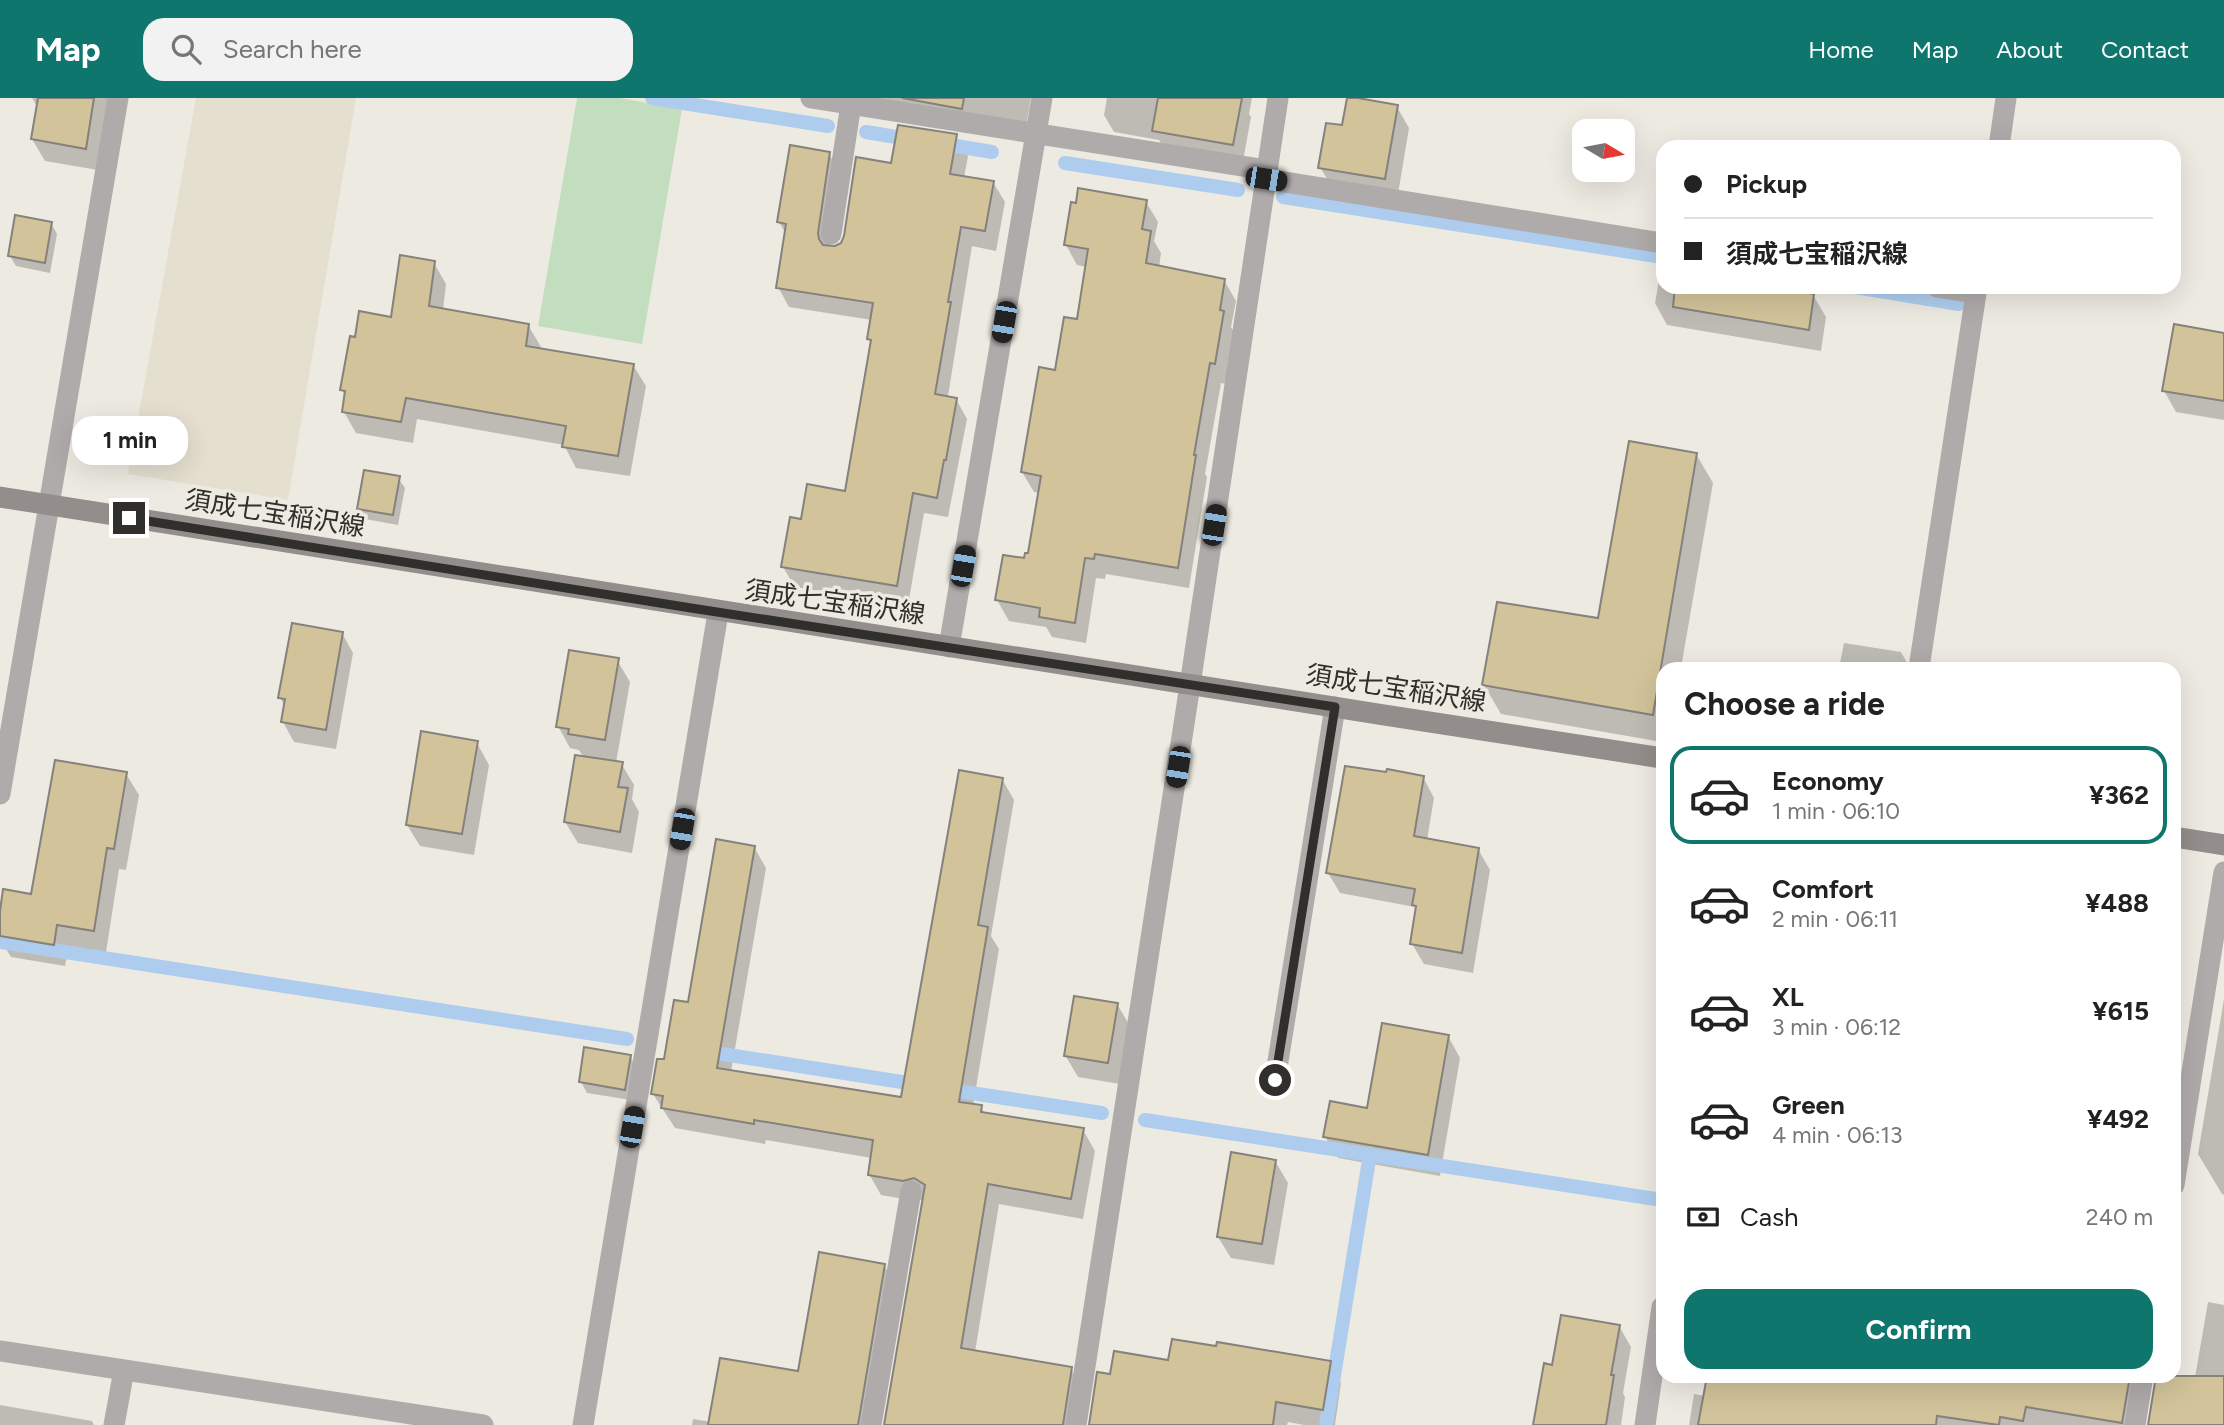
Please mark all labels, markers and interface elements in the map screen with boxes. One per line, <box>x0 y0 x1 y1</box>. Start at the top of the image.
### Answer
search box <box>143 18 633 81</box>
text: Map <box>35 30 101 69</box>
icon: search <box>167 30 205 68</box>
text: Search here <box>223 33 362 65</box>
text: Home <box>1808 35 1874 64</box>
text: Map <box>1912 35 1958 64</box>
text: About <box>1996 35 2063 64</box>
text: Contact <box>2101 35 2189 64</box>
north arrow <box>1572 119 1634 182</box>
map controls <box>1572 119 1635 182</box>
car <box>1244 165 1289 193</box>
text: Pickup <box>1726 168 1807 200</box>
text: 須成七宝稲沢線 <box>1726 238 1908 270</box>
car <box>991 299 1018 345</box>
callout: 1 min <box>71 416 187 466</box>
text: 1 min <box>103 426 157 454</box>
street label: 須成七宝稲沢線 <box>183 483 367 543</box>
route end <box>113 502 145 534</box>
car <box>1201 503 1228 547</box>
car <box>950 543 977 589</box>
street label: 須成七宝稲沢線 <box>743 573 927 631</box>
street label: 須成七宝稲沢線 <box>1304 658 1488 718</box>
text: Choose a ride <box>1684 685 1885 723</box>
car <box>1165 745 1192 789</box>
icon: car <box>1688 764 1751 827</box>
text: Economy <box>1772 765 1884 797</box>
text: ¥362 <box>2089 779 2149 811</box>
text: 1 min · 06:10 <box>1772 797 1900 825</box>
car <box>669 806 696 852</box>
icon: car <box>1688 872 1751 935</box>
text: Comfort <box>1772 873 1874 905</box>
text: ¥488 <box>2085 887 2149 919</box>
text: 2 min · 06:11 <box>1772 905 1898 933</box>
icon: car <box>1688 980 1751 1043</box>
text: XL <box>1772 981 1804 1013</box>
text: ¥615 <box>2092 995 2149 1027</box>
text: 3 min · 06:12 <box>1772 1013 1901 1041</box>
route start <box>1259 1064 1291 1096</box>
icon: car <box>1688 1088 1751 1151</box>
text: Green <box>1772 1089 1845 1121</box>
text: ¥492 <box>2087 1103 2149 1135</box>
car <box>619 1104 646 1150</box>
text: 4 min · 06:13 <box>1772 1121 1903 1149</box>
icon: cash <box>1684 1198 1722 1236</box>
text: Cash <box>1740 1201 1799 1233</box>
text: 240 m <box>2086 1203 2153 1231</box>
button: Confirm <box>1684 1289 2153 1369</box>

